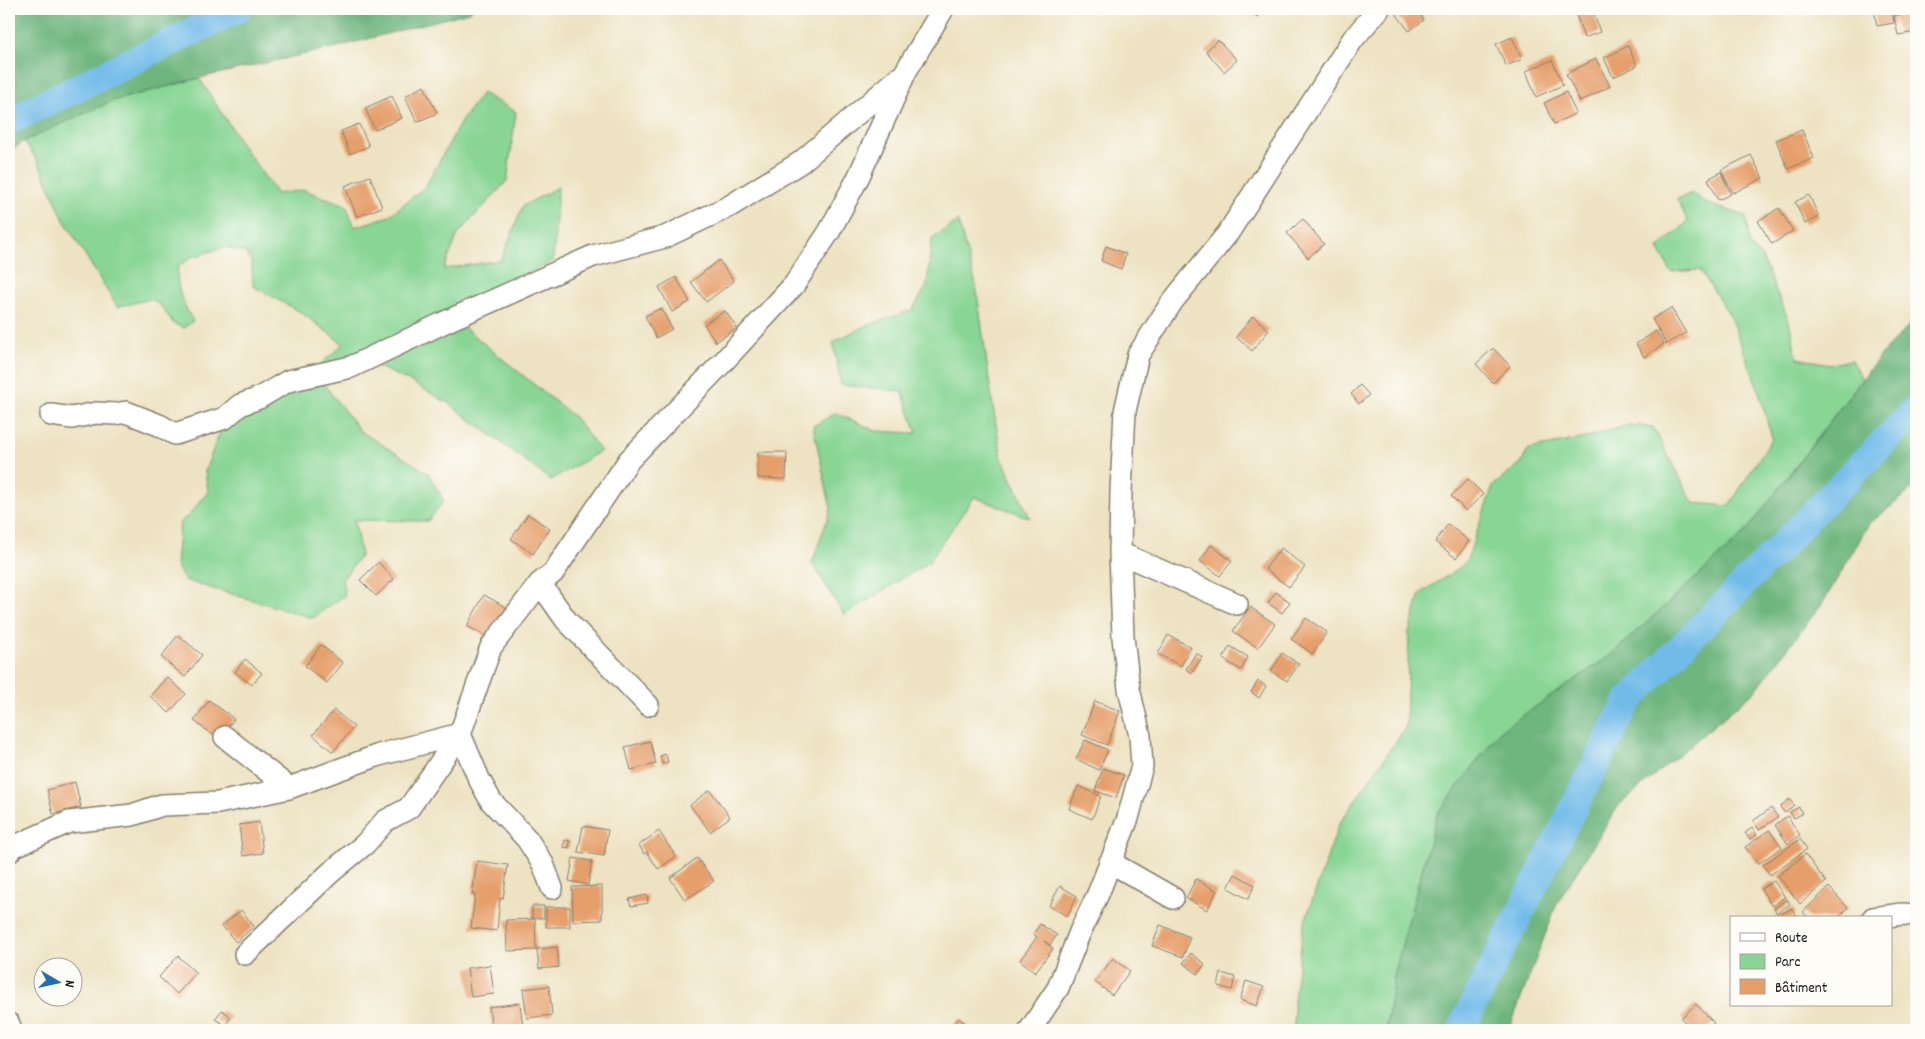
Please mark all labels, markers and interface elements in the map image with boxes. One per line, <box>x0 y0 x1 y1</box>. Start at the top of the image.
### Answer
legend <box>1730 916 1892 1006</box>
text: Route <box>1775 928 1808 950</box>
text: Parc <box>1775 952 1800 974</box>
north arrow <box>32 956 82 1006</box>
text: Bâtiment <box>1775 978 1828 1000</box>
text: N <box>58 979 79 989</box>

